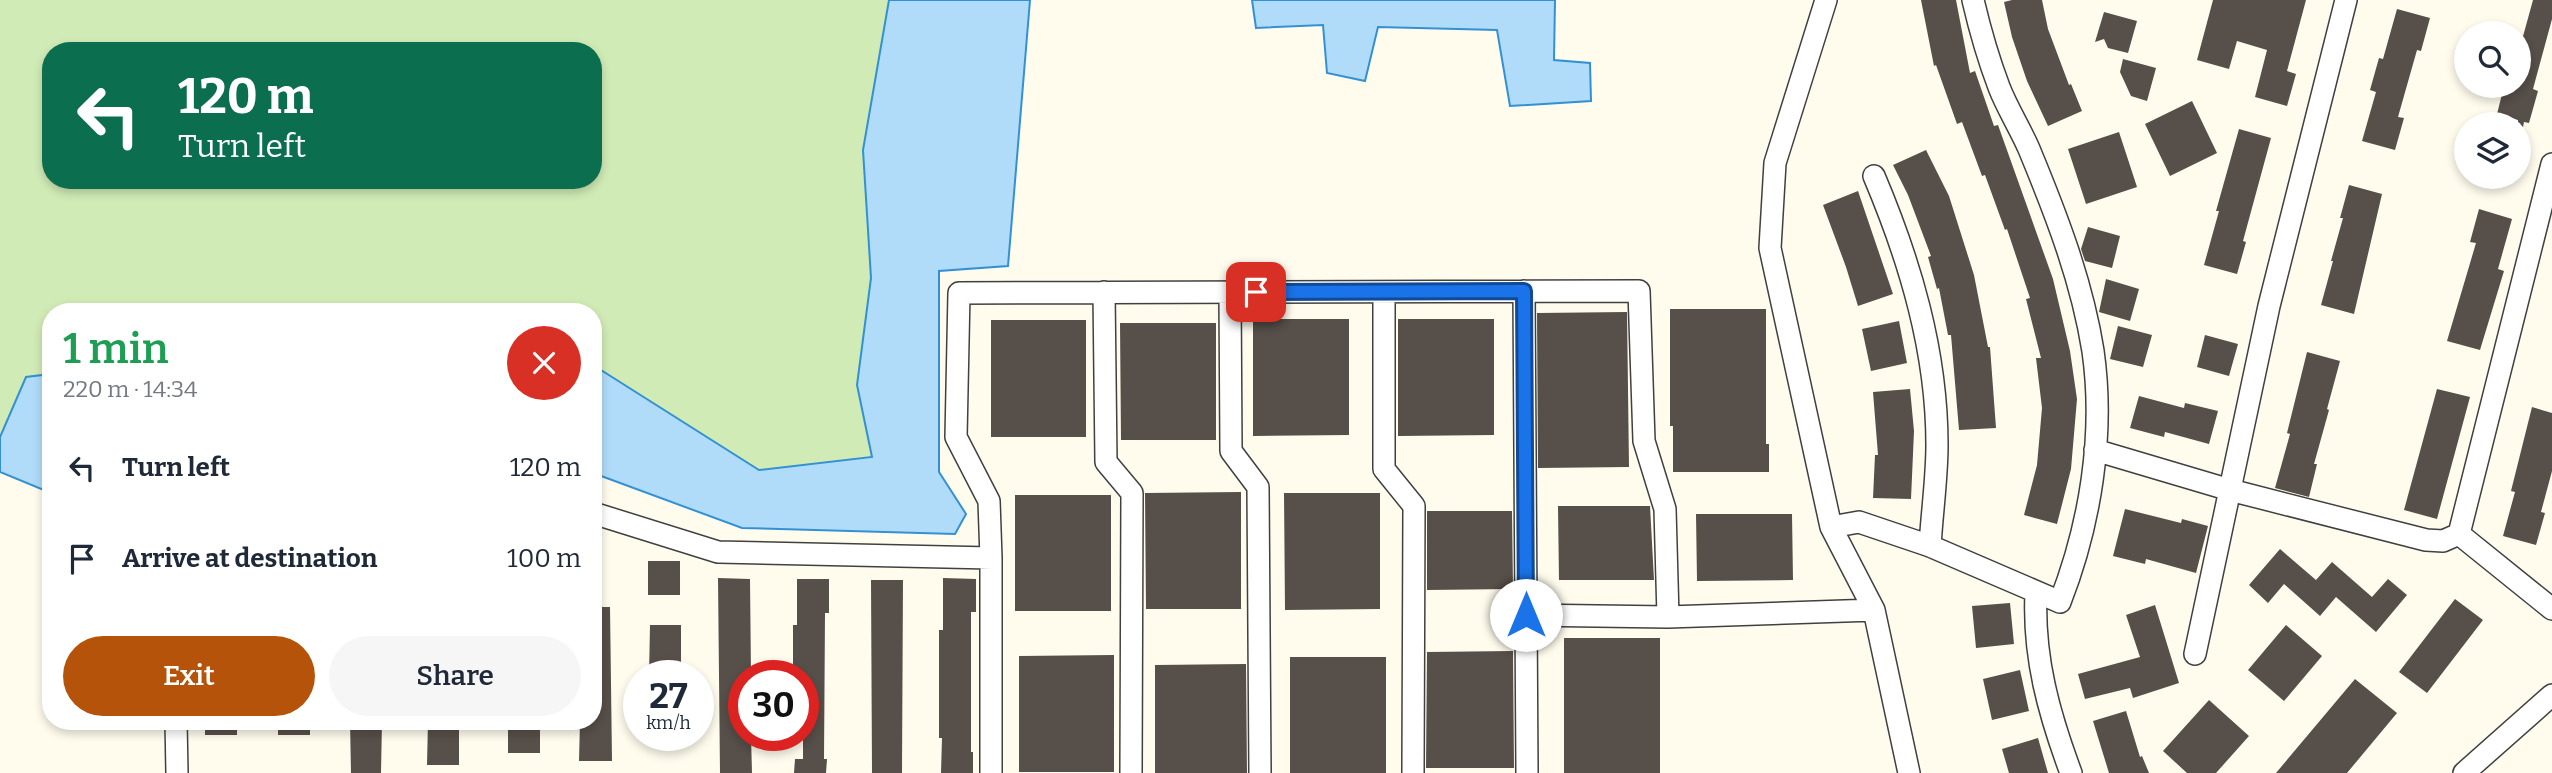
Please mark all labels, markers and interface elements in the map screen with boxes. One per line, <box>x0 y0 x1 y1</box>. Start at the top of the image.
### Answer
map controls <box>2454 21 2531 189</box>
button: search <box>2454 21 2531 98</box>
text: 120 m <box>178 67 313 126</box>
icon: left <box>63 70 154 161</box>
button: layers <box>2454 112 2531 189</box>
text: Turn left <box>178 127 306 165</box>
pin <box>1226 262 1286 322</box>
icon: arrive <box>1237 273 1275 311</box>
text: 1 min <box>63 324 169 374</box>
button: close <box>507 326 581 400</box>
text: 220 m · 14:34 <box>63 375 198 403</box>
icon: left <box>63 449 101 487</box>
text: Turn left <box>122 452 230 483</box>
text: 120 m <box>510 452 581 483</box>
icon: arrive <box>63 540 101 578</box>
text: Arrive at destination <box>122 543 377 574</box>
text: 100 m <box>507 543 581 574</box>
position arrow <box>1489 578 1563 652</box>
button: Exit <box>63 636 315 716</box>
button: Share <box>329 636 581 716</box>
speed limit sign: 30 <box>728 660 819 751</box>
text: 27 <box>649 675 688 717</box>
text: km/h <box>646 712 691 734</box>

